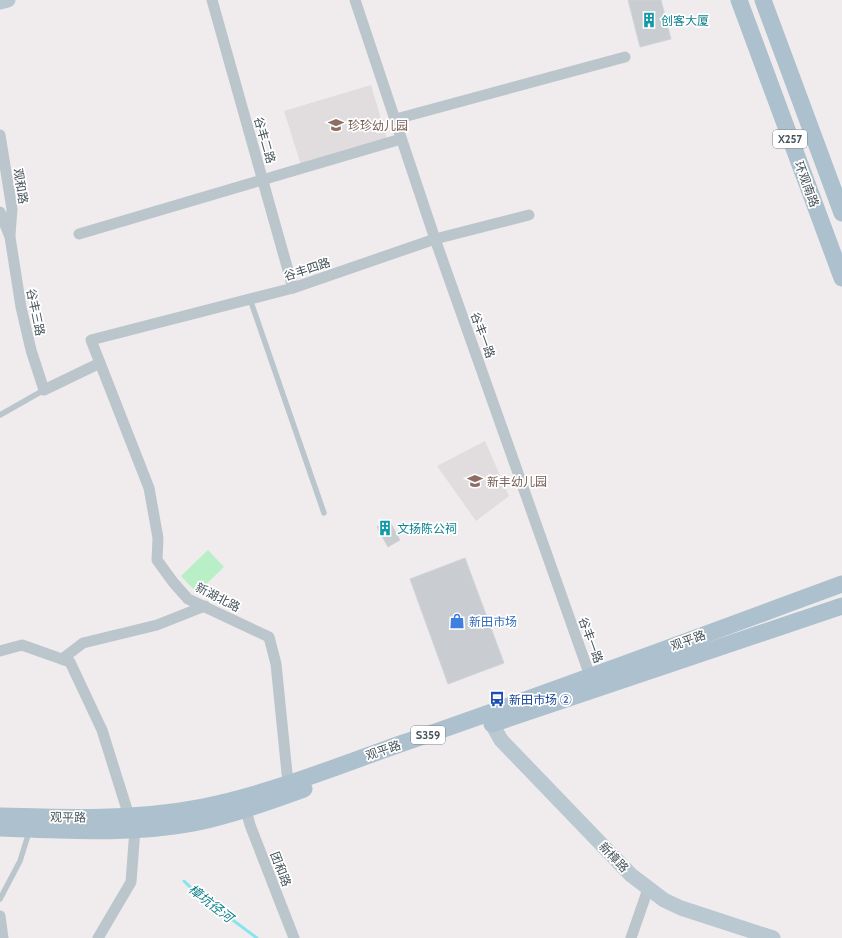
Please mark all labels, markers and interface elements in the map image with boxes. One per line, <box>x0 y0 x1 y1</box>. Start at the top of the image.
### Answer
building icon: 创客大厦 <box>640 11 658 29</box>
place label: 创客大厦 <box>661 13 709 28</box>
street label: 谷丰二路 <box>251 115 279 165</box>
school or university icon: 珍珍幼儿园 <box>327 116 345 134</box>
place label: 珍珍幼儿园 <box>348 118 408 133</box>
road number: X257 <box>773 130 807 148</box>
street label: 环观南路 <box>792 159 822 209</box>
street label: 观和路 <box>11 167 31 205</box>
street label: 谷丰四路 <box>282 254 332 284</box>
street label: 谷丰三路 <box>24 287 48 337</box>
street label: 谷丰一路 <box>468 310 498 360</box>
school or university icon: 新丰幼儿园 <box>466 472 484 490</box>
place label: 新丰幼儿园 <box>487 474 547 489</box>
building icon: 文扬陈公祠 <box>376 519 394 537</box>
place label: 文扬陈公祠 <box>397 521 457 536</box>
street label: 新湖北路 <box>193 579 243 615</box>
shop icon: 新田市场 <box>448 612 466 630</box>
place label: 新田市场 <box>469 614 517 629</box>
street label: 谷丰一路 <box>576 615 606 665</box>
street label: 观平路 <box>669 627 707 653</box>
bus stop icon: 新田市场 ② <box>488 690 506 708</box>
place label: 新田市场 ② <box>509 692 572 707</box>
road number: S359 <box>411 726 445 744</box>
street label: 观平路 <box>364 737 402 763</box>
street label: 观平路 <box>50 809 86 825</box>
street label: 新樟路 <box>596 839 632 875</box>
street label: 团和路 <box>268 850 294 888</box>
water label: 樟坑径河 <box>186 881 239 927</box>

